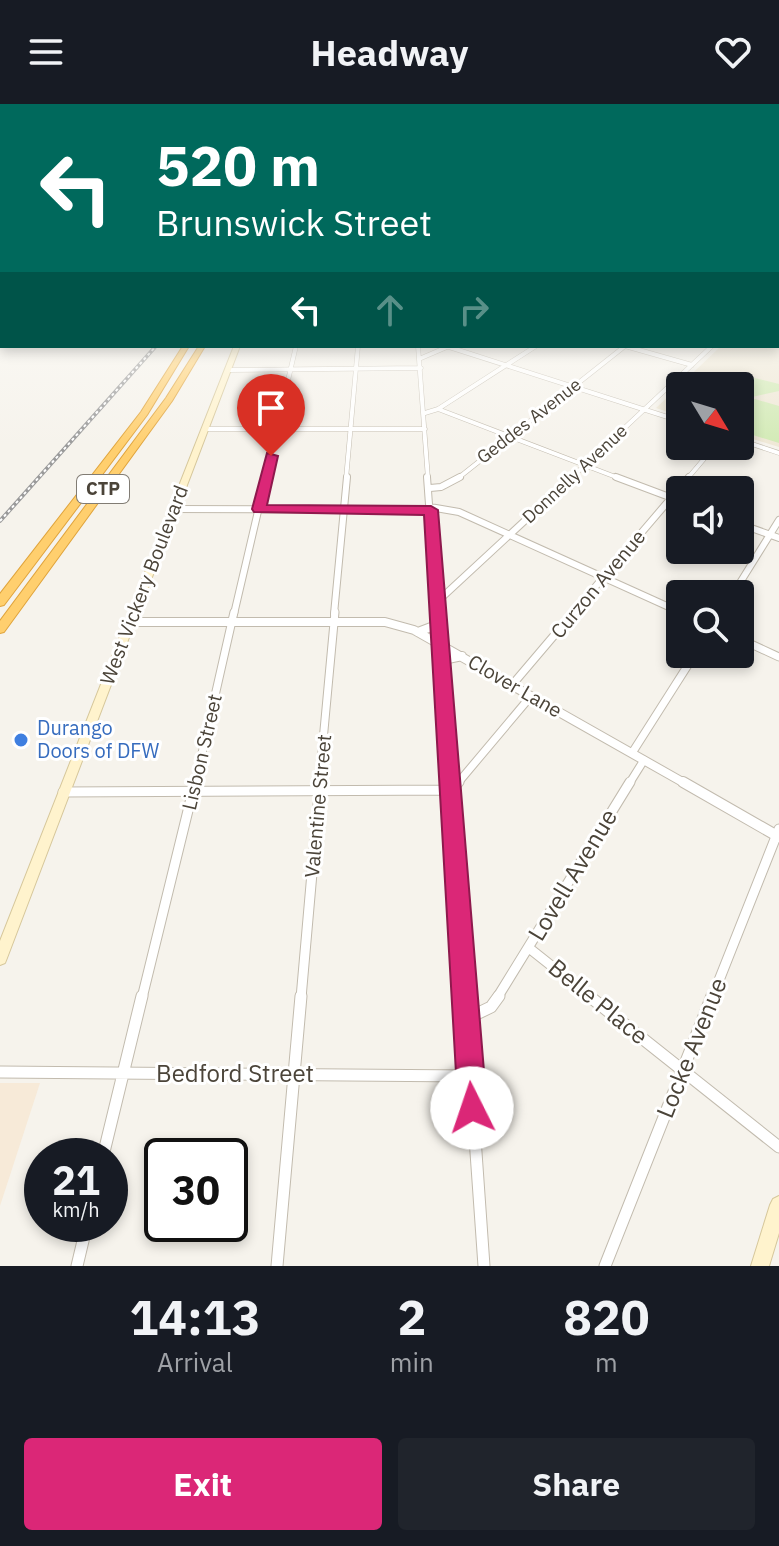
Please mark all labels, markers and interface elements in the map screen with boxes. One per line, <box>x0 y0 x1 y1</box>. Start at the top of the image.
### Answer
text: Headway <box>311 29 468 76</box>
icon: menu <box>24 30 68 74</box>
icon: heart <box>711 30 755 74</box>
text: 520 m <box>156 129 320 201</box>
icon: left <box>24 136 128 240</box>
text: Brunswick Street <box>156 199 432 246</box>
icon: left <box>284 288 328 332</box>
icon: ahead <box>368 288 412 332</box>
icon: right <box>452 288 496 332</box>
north arrow <box>666 372 754 460</box>
map controls <box>666 372 754 668</box>
street label: Geddes Avenue <box>472 373 586 469</box>
pin <box>237 374 305 456</box>
icon: arrive <box>249 386 293 430</box>
street label: Donnelly Avenue <box>517 419 632 528</box>
road number: CTP <box>77 475 129 503</box>
button: sound <box>666 476 754 564</box>
street label: West Vickery Boulevard <box>93 481 194 688</box>
street label: Curzon Avenue <box>544 524 651 644</box>
button: search <box>666 580 754 668</box>
street label: Clover Lane <box>463 648 567 723</box>
street label: Lisbon Street <box>175 691 228 813</box>
place label: Durango Doors of DFW <box>37 714 159 764</box>
marker: Durango Doors of DFW <box>12 731 30 749</box>
street label: Valentine Street <box>298 733 337 879</box>
street label: Lovell Avenue <box>520 803 624 946</box>
street label: Belle Place <box>542 951 655 1051</box>
street label: Locke Avenue <box>648 973 734 1122</box>
street label: Bedford Street <box>156 1057 314 1089</box>
position arrow <box>430 1066 514 1150</box>
speed limit sign: 30 <box>144 1138 248 1242</box>
text: 21 <box>52 1154 100 1206</box>
text: km/h <box>52 1196 100 1223</box>
text: 14:13 <box>129 1286 260 1348</box>
text: 2 <box>397 1286 426 1348</box>
text: 820 <box>563 1286 650 1348</box>
text: Arrival <box>157 1345 233 1379</box>
text: min <box>390 1345 434 1379</box>
text: m <box>595 1345 618 1379</box>
button: Exit <box>24 1438 382 1530</box>
button: Share <box>398 1438 755 1530</box>

